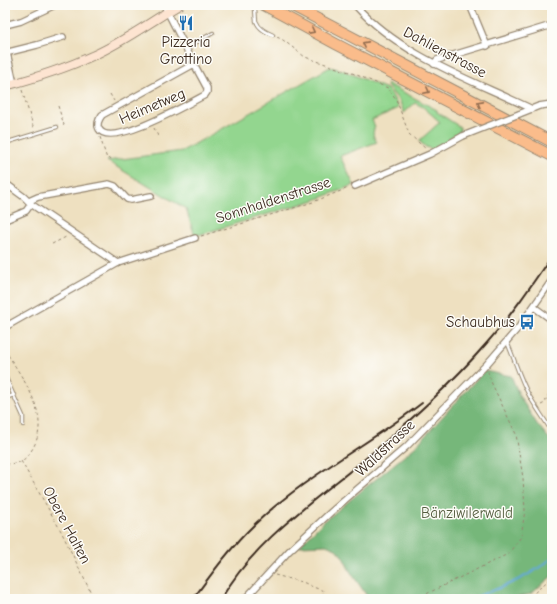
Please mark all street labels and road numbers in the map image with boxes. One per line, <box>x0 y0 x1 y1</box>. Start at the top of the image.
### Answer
street label: Dahlienstrasse <box>400 23 490 82</box>
street label: Heimetweg <box>116 84 188 128</box>
street label: Sonnhaldenstrasse <box>213 173 333 227</box>
street label: Waldstrasse <box>351 416 419 480</box>
street label: Obere Halten <box>39 483 95 567</box>

